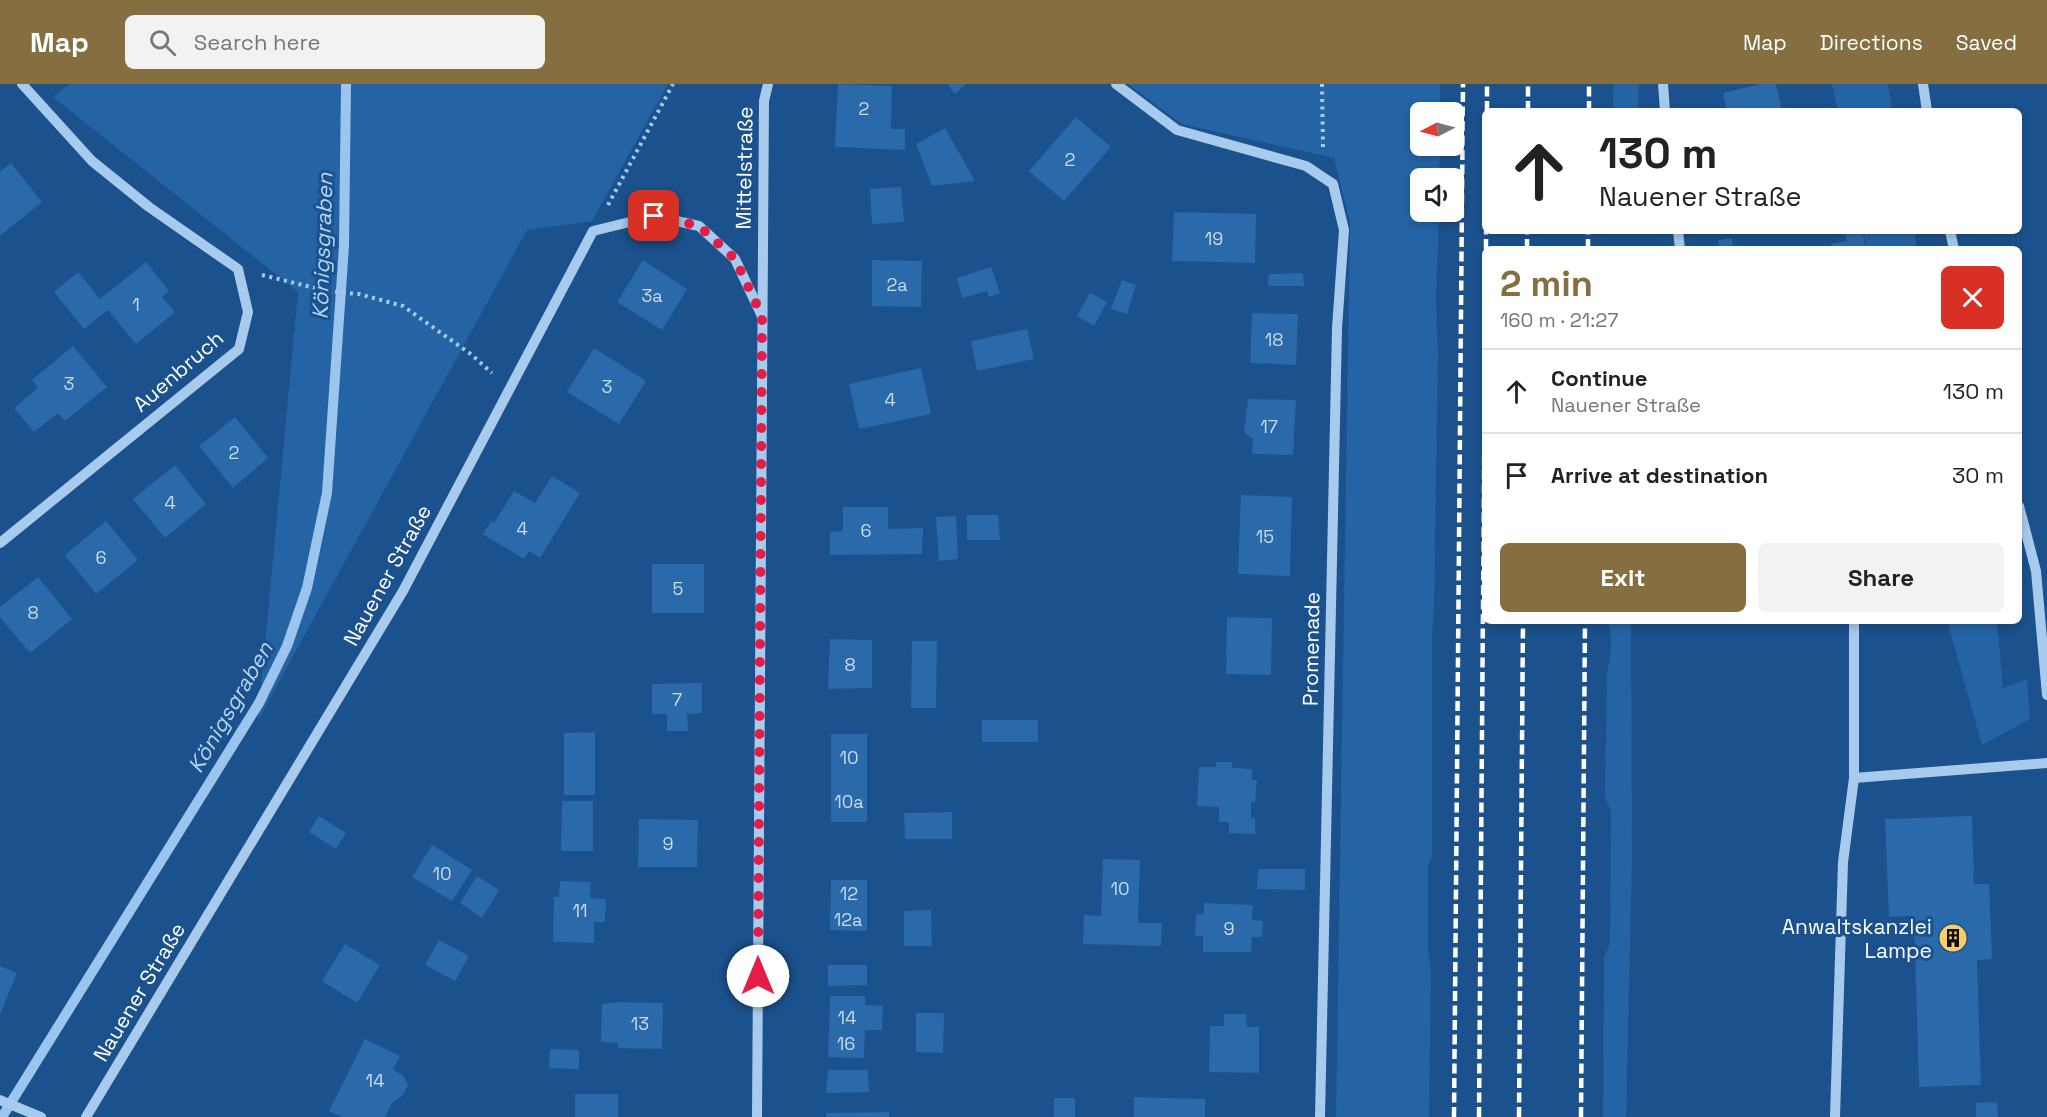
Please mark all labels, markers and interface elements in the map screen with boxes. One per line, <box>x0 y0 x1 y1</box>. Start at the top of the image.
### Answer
search box <box>125 15 545 69</box>
text: Map <box>30 24 89 60</box>
icon: search <box>146 26 179 59</box>
text: Search here <box>194 28 321 56</box>
text: Map <box>1743 29 1787 56</box>
text: Directions <box>1820 29 1923 56</box>
text: Saved <box>1956 29 2017 56</box>
house number: 2 <box>859 97 869 120</box>
north arrow <box>1410 102 1464 156</box>
map controls <box>1410 102 1464 222</box>
street label: Mittelstraße <box>729 106 759 230</box>
text: 130 m <box>1599 127 1717 180</box>
icon: ahead <box>1500 132 1578 210</box>
house number: 2 <box>1065 148 1075 171</box>
button: sound <box>1410 168 1464 222</box>
water label: Königsgraben <box>305 172 339 320</box>
text: Nauener Straße <box>1599 179 1801 214</box>
pin <box>628 190 679 241</box>
icon: arrive <box>637 199 670 232</box>
house number: 19 <box>1205 227 1223 250</box>
text: 2 min <box>1500 261 1593 307</box>
button: close <box>1941 266 2004 329</box>
house number: 2a <box>886 273 908 296</box>
house number: 3a <box>641 284 663 307</box>
house number: 1 <box>132 293 140 316</box>
text: 160 m · 21:27 <box>1500 307 1618 333</box>
street label: Auenbruch <box>127 324 229 418</box>
house number: 18 <box>1265 328 1283 351</box>
text: Continue <box>1551 364 1647 392</box>
house number: 3 <box>64 372 74 395</box>
house number: 3 <box>602 375 612 398</box>
icon: ahead <box>1500 375 1533 408</box>
text: 130 m <box>1943 377 2004 405</box>
house number: 4 <box>884 388 896 411</box>
text: Nauener Straße <box>1551 392 1701 418</box>
house number: 17 <box>1260 415 1278 438</box>
house number: 2 <box>229 441 239 464</box>
icon: arrive <box>1500 459 1533 492</box>
text: Arrive at destination <box>1551 461 1768 489</box>
text: 30 m <box>1952 461 2004 489</box>
house number: 4 <box>164 491 176 514</box>
street label: Nauener Straße <box>337 500 437 650</box>
house number: 4 <box>516 517 528 540</box>
house number: 6 <box>860 519 872 542</box>
house number: 15 <box>1256 525 1274 548</box>
button: Exit <box>1500 543 1746 612</box>
button: Share <box>1758 543 2004 612</box>
house number: 6 <box>95 546 107 569</box>
house number: 5 <box>673 577 683 600</box>
street label: Promenade <box>1297 592 1325 706</box>
house number: 8 <box>27 601 39 624</box>
water label: Königsgraben <box>181 636 279 777</box>
house number: 8 <box>844 653 856 676</box>
house number: 7 <box>672 688 682 711</box>
house number: 10 <box>839 746 859 769</box>
house number: 10a <box>834 790 864 813</box>
house number: 9 <box>662 832 674 855</box>
house number: 10 <box>432 862 452 885</box>
house number: 10 <box>1110 877 1130 900</box>
house number: 12 <box>840 882 858 905</box>
house number: 11 <box>572 899 588 922</box>
house number: 12a <box>834 908 862 931</box>
place label: Anwaltskanzlei Lampe <box>1782 913 1932 964</box>
house number: 9 <box>1223 917 1235 940</box>
street label: Nauener Straße <box>87 918 191 1066</box>
building icon: Anwaltskanzlei Lampe <box>1937 922 1969 954</box>
position arrow <box>726 944 790 1008</box>
house number: 14 <box>838 1006 856 1029</box>
house number: 13 <box>631 1012 649 1035</box>
house number: 16 <box>837 1032 855 1055</box>
house number: 14 <box>366 1069 384 1092</box>

